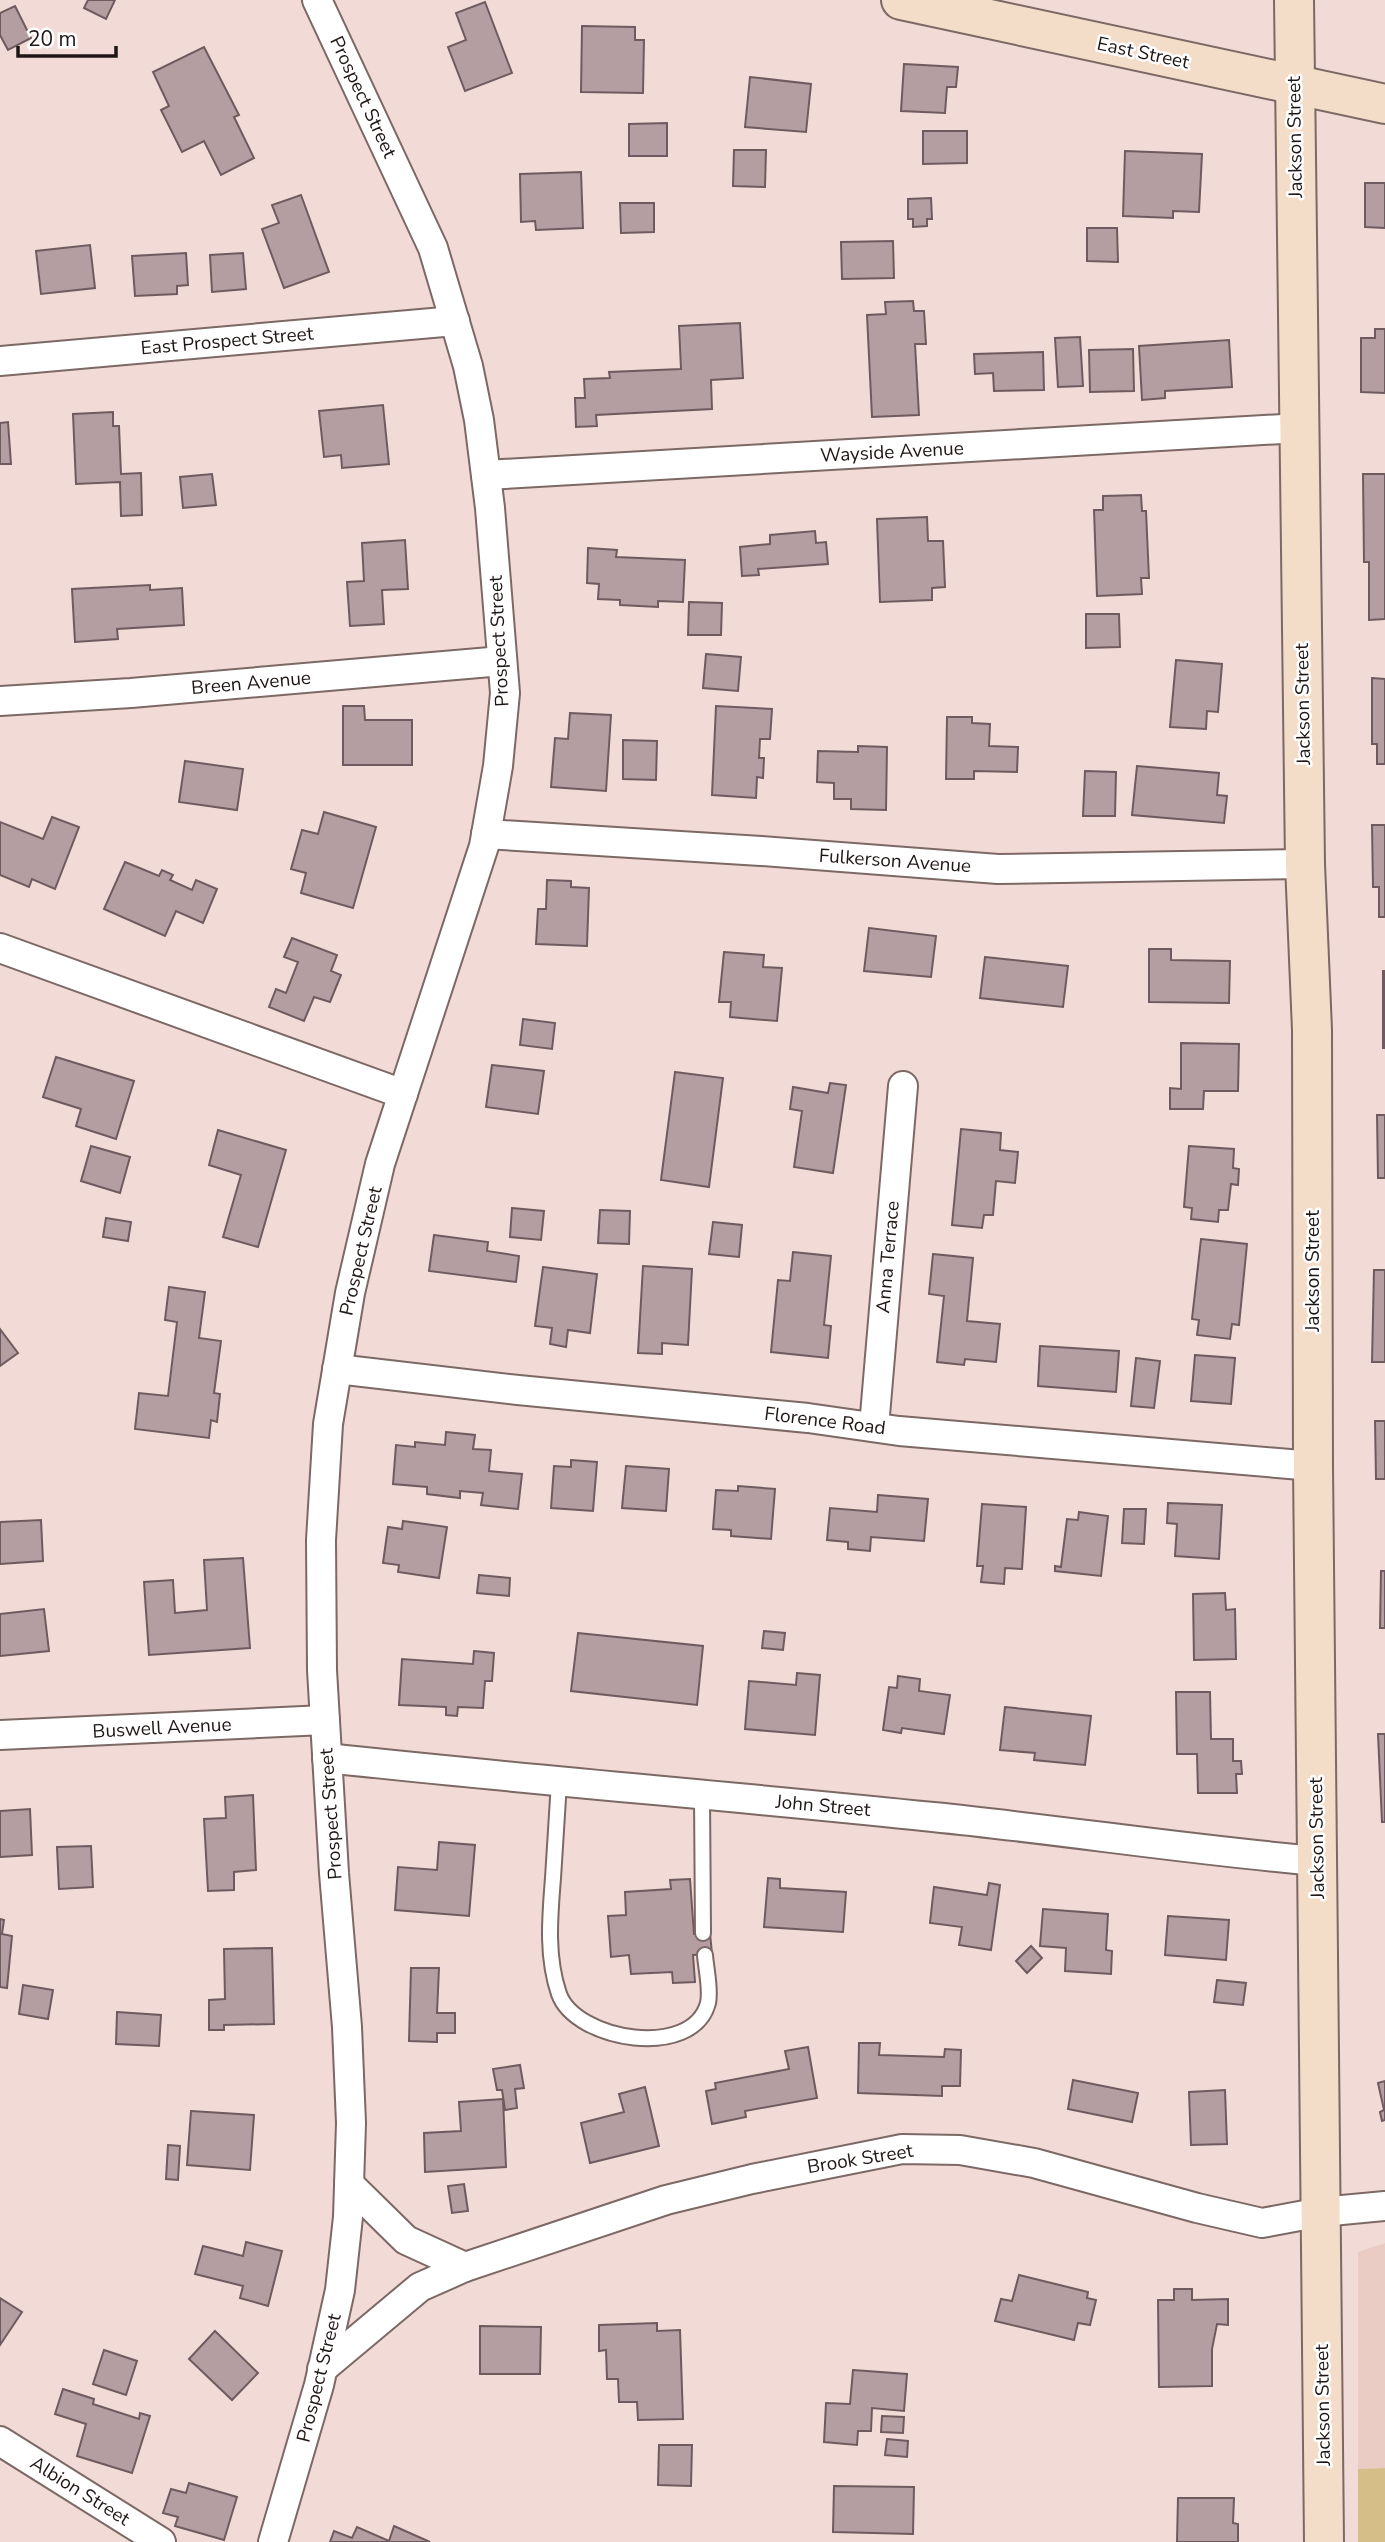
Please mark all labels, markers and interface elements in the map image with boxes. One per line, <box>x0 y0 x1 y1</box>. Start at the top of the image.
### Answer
scale bar <box>18 14 116 58</box>
text: 20 m <box>28 25 77 53</box>
street label: East Street <box>1095 31 1192 75</box>
street label: Prospect Street <box>323 32 403 162</box>
street label: Jackson Street <box>1281 76 1309 199</box>
street label: East Prospect Street <box>140 320 315 361</box>
street label: Wayside Avenue <box>820 435 964 469</box>
street label: Prospect Street <box>483 574 515 707</box>
street label: Jackson Street <box>1289 643 1317 766</box>
street label: Breen Avenue <box>190 665 312 701</box>
street label: Fulkerson Avenue <box>818 843 972 879</box>
street label: Prospect Street <box>334 1184 389 1318</box>
street label: Anna Terrace <box>870 1200 906 1314</box>
street label: Jackson Street <box>1300 1210 1326 1333</box>
street label: Florence Road <box>763 1401 887 1441</box>
street label: Buswell Avenue <box>92 1711 232 1745</box>
street label: Prospect Street <box>313 1747 349 1881</box>
street label: Jackson Street <box>1303 1777 1331 1900</box>
street label: John Street <box>774 1789 872 1823</box>
street label: Brook Street <box>805 2138 915 2180</box>
street label: Prospect Street <box>290 2311 348 2445</box>
street label: Jackson Street <box>1309 2344 1337 2467</box>
street label: Albion Street <box>25 2450 135 2532</box>

